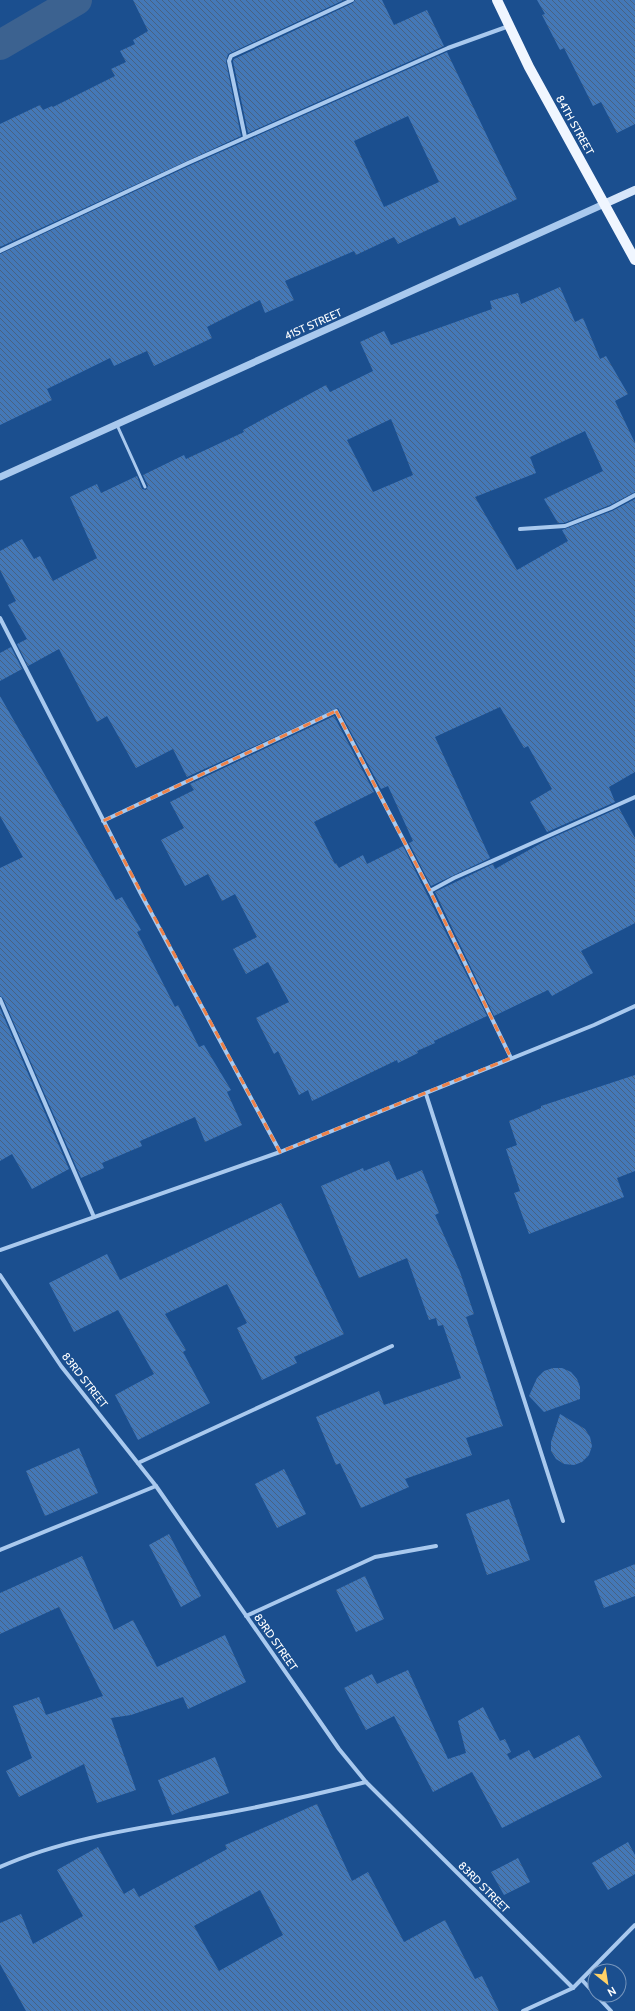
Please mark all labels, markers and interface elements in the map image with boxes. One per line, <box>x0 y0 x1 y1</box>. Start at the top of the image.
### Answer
street label: 84TH STREET <box>553 93 597 157</box>
street label: 41ST STREET <box>282 305 344 343</box>
street label: 83RD STREET <box>59 1349 111 1411</box>
street label: 83RD STREET <box>251 1611 301 1673</box>
street label: 83RD STREET <box>455 1858 513 1916</box>
north arrow <box>587 1963 627 2003</box>
text: N <box>605 1984 619 2000</box>

